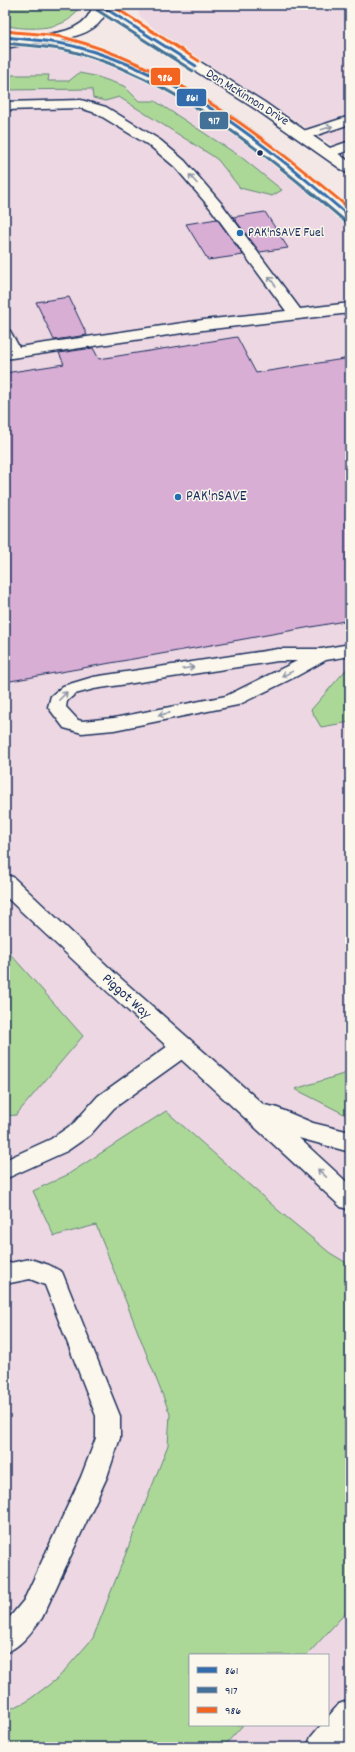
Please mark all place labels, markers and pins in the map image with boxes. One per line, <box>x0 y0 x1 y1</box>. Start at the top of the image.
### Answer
unlabelled marker <box>255 148 265 158</box>
place label: PAK'nSAVE Fuel <box>248 224 324 243</box>
marker: PAK'nSAVE Fuel <box>235 228 245 238</box>
place label: PAK'nSAVE <box>186 486 247 508</box>
marker: PAK'nSAVE <box>173 492 183 502</box>

